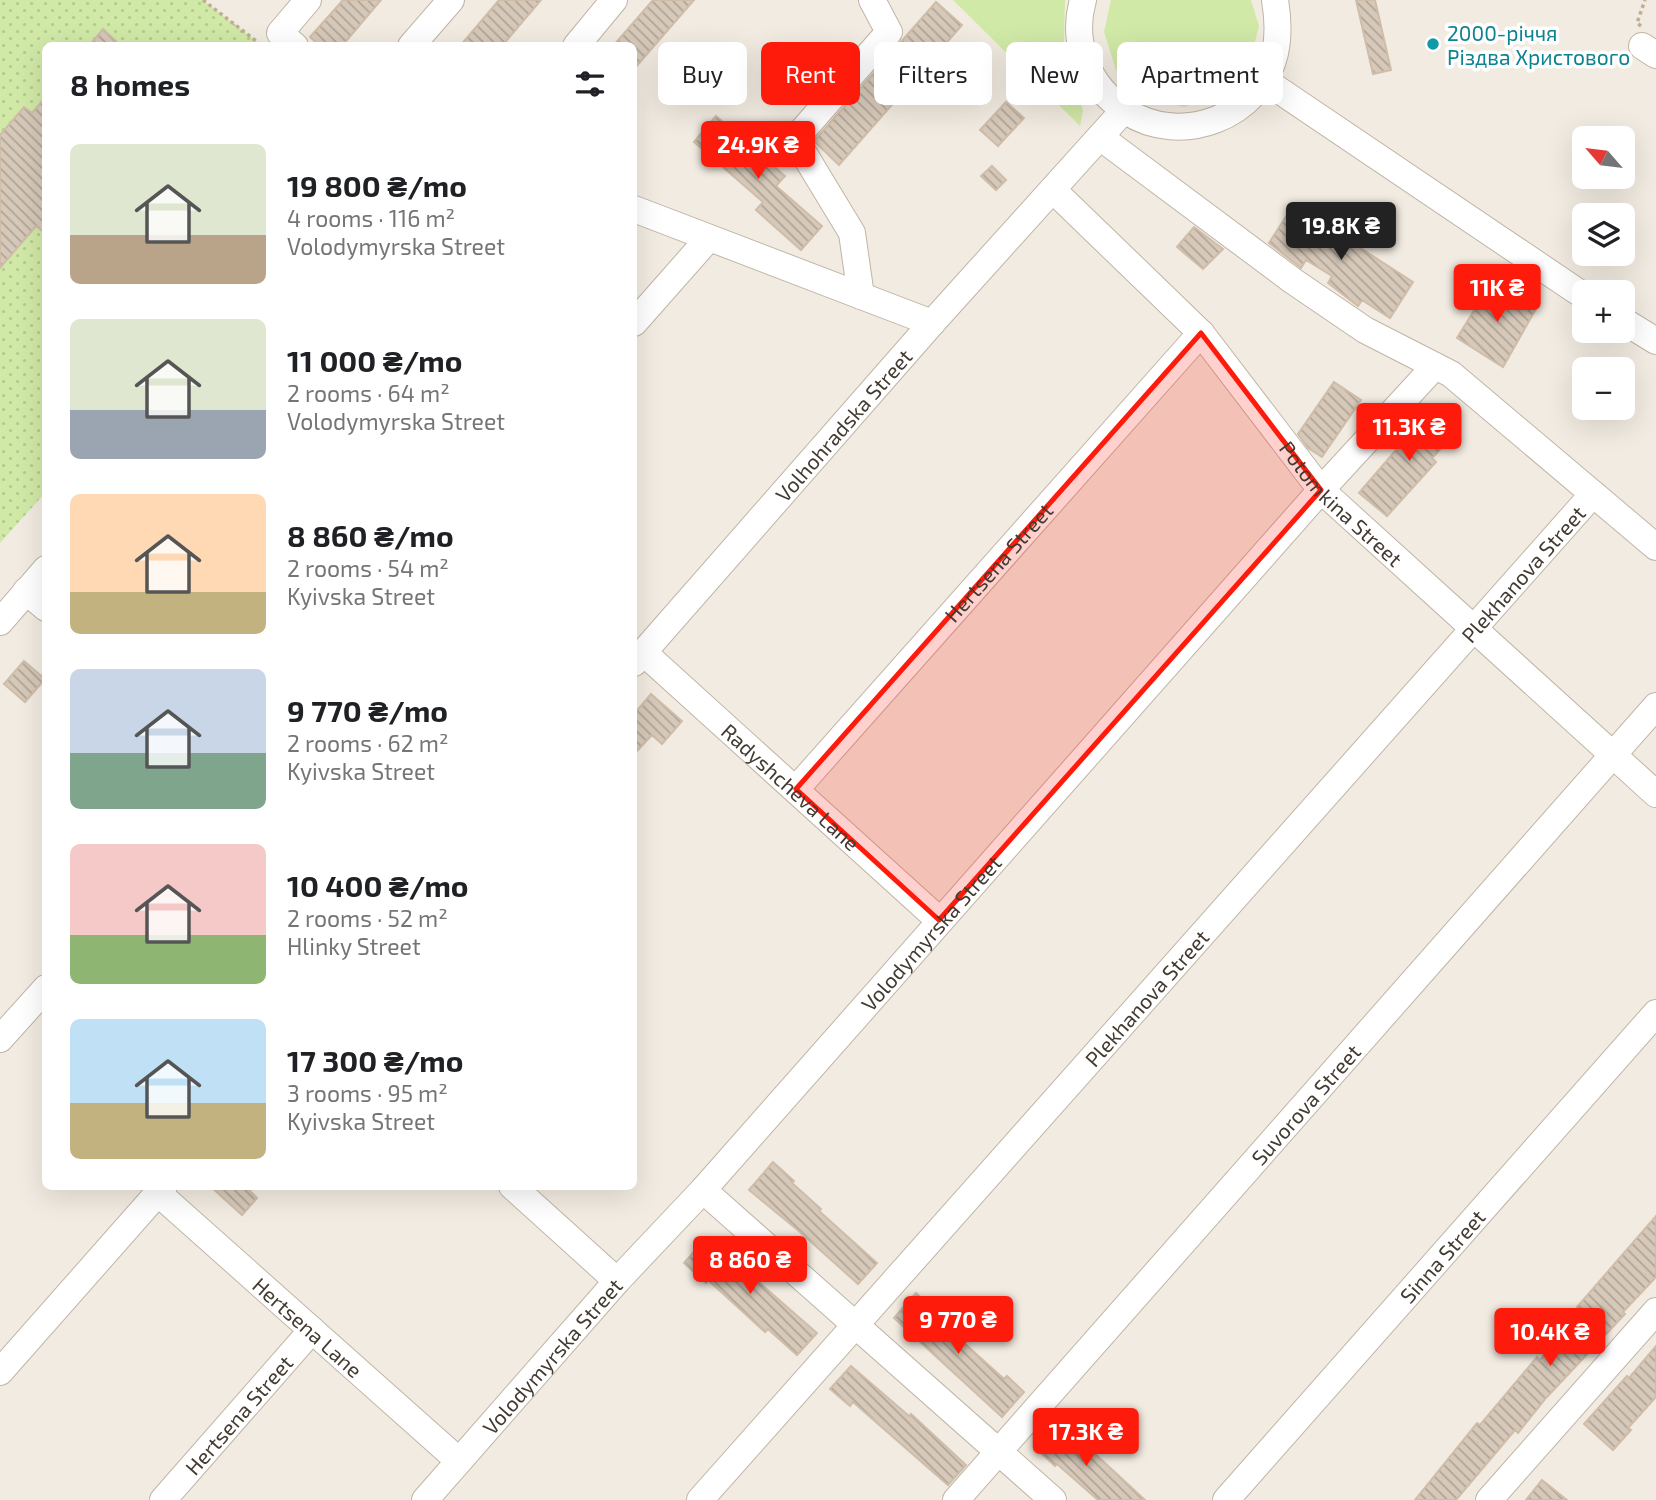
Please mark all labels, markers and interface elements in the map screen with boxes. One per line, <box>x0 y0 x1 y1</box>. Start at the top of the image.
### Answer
place label: 2000-річчя Різдва Христового <box>1447 20 1630 69</box>
marker: 2000-річчя Різдва Христового <box>1425 36 1441 52</box>
chip: Buy <box>658 42 747 105</box>
chip: Rent <box>761 42 860 105</box>
chip: Filters <box>874 42 992 105</box>
chip: New <box>1006 42 1103 105</box>
chip: Apartment <box>1117 42 1283 105</box>
icon: filters <box>571 65 609 103</box>
text: 8 homes <box>70 66 190 102</box>
pin: 24.9K ₴ <box>693 122 823 181</box>
north arrow <box>1572 126 1634 189</box>
map controls <box>1572 126 1635 420</box>
text: 24.9K ₴ <box>717 130 799 158</box>
text: 19 800 ₴/mo <box>287 167 467 203</box>
icon: home <box>126 172 210 256</box>
pin: 19.8K ₴ <box>1276 202 1406 262</box>
button: layers <box>1572 203 1635 266</box>
text: 4 rooms · 116 m² <box>287 204 455 232</box>
text: 19.8K ₴ <box>1302 211 1380 239</box>
text: Volodymyrska Street <box>287 232 505 260</box>
pin: 11K ₴ <box>1448 264 1546 324</box>
text: 11K ₴ <box>1470 273 1524 301</box>
button: + <box>1572 280 1635 343</box>
text: 11 000 ₴/mo <box>287 342 462 378</box>
street label: Volhohradska Street <box>769 343 916 506</box>
icon: home <box>126 347 210 431</box>
button: − <box>1572 357 1635 420</box>
text: 2 rooms · 64 m² <box>287 379 450 407</box>
pin: 11.3K ₴ <box>1344 404 1474 463</box>
text: Volodymyrska Street <box>287 407 505 435</box>
text: 11.3K ₴ <box>1372 412 1446 440</box>
street label: Potomkina Street <box>1275 435 1408 571</box>
street label: Hertsena Street <box>939 497 1057 626</box>
street label: Plekhanova Street <box>1455 500 1590 647</box>
text: 8 860 ₴/mo <box>287 517 454 553</box>
icon: home <box>126 522 210 606</box>
text: 2 rooms · 54 m² <box>287 554 449 582</box>
text: Kyivska Street <box>287 582 435 610</box>
text: 9 770 ₴/mo <box>287 692 448 728</box>
icon: home <box>126 697 210 781</box>
street label: Radyshcheva Lane <box>717 717 865 855</box>
text: 2 rooms · 62 m² <box>287 729 449 757</box>
text: Kyivska Street <box>287 757 435 785</box>
street label: Volodymyrska Street <box>855 850 1006 1015</box>
text: 10 400 ₴/mo <box>287 867 469 903</box>
icon: home <box>126 872 210 956</box>
text: 2 rooms · 52 m² <box>287 904 448 932</box>
street label: Plekhanova Street <box>1079 924 1213 1071</box>
text: Hlinky Street <box>287 932 421 960</box>
street label: Suvorova Street <box>1245 1039 1365 1169</box>
text: 17 300 ₴/mo <box>287 1042 463 1078</box>
icon: home <box>126 1047 210 1131</box>
text: 3 rooms · 95 m² <box>287 1079 448 1107</box>
text: Kyivska Street <box>287 1107 435 1135</box>
street label: Sinna Street <box>1394 1204 1490 1307</box>
pin: 8 860 ₴ <box>685 1236 815 1296</box>
text: 8 860 ₴ <box>709 1245 791 1273</box>
street label: Hertsena Lane <box>248 1271 368 1382</box>
street label: Volodymyrska Street <box>477 1272 627 1439</box>
pin: 9 770 ₴ <box>893 1296 1023 1356</box>
text: 9 770 ₴ <box>919 1305 997 1333</box>
pin: 10.4K ₴ <box>1485 1308 1615 1368</box>
text: 10.4K ₴ <box>1510 1317 1590 1345</box>
street label: Hertsena Street <box>179 1349 297 1479</box>
pin: 17.3K ₴ <box>1021 1408 1151 1468</box>
text: 17.3K ₴ <box>1049 1417 1123 1445</box>

